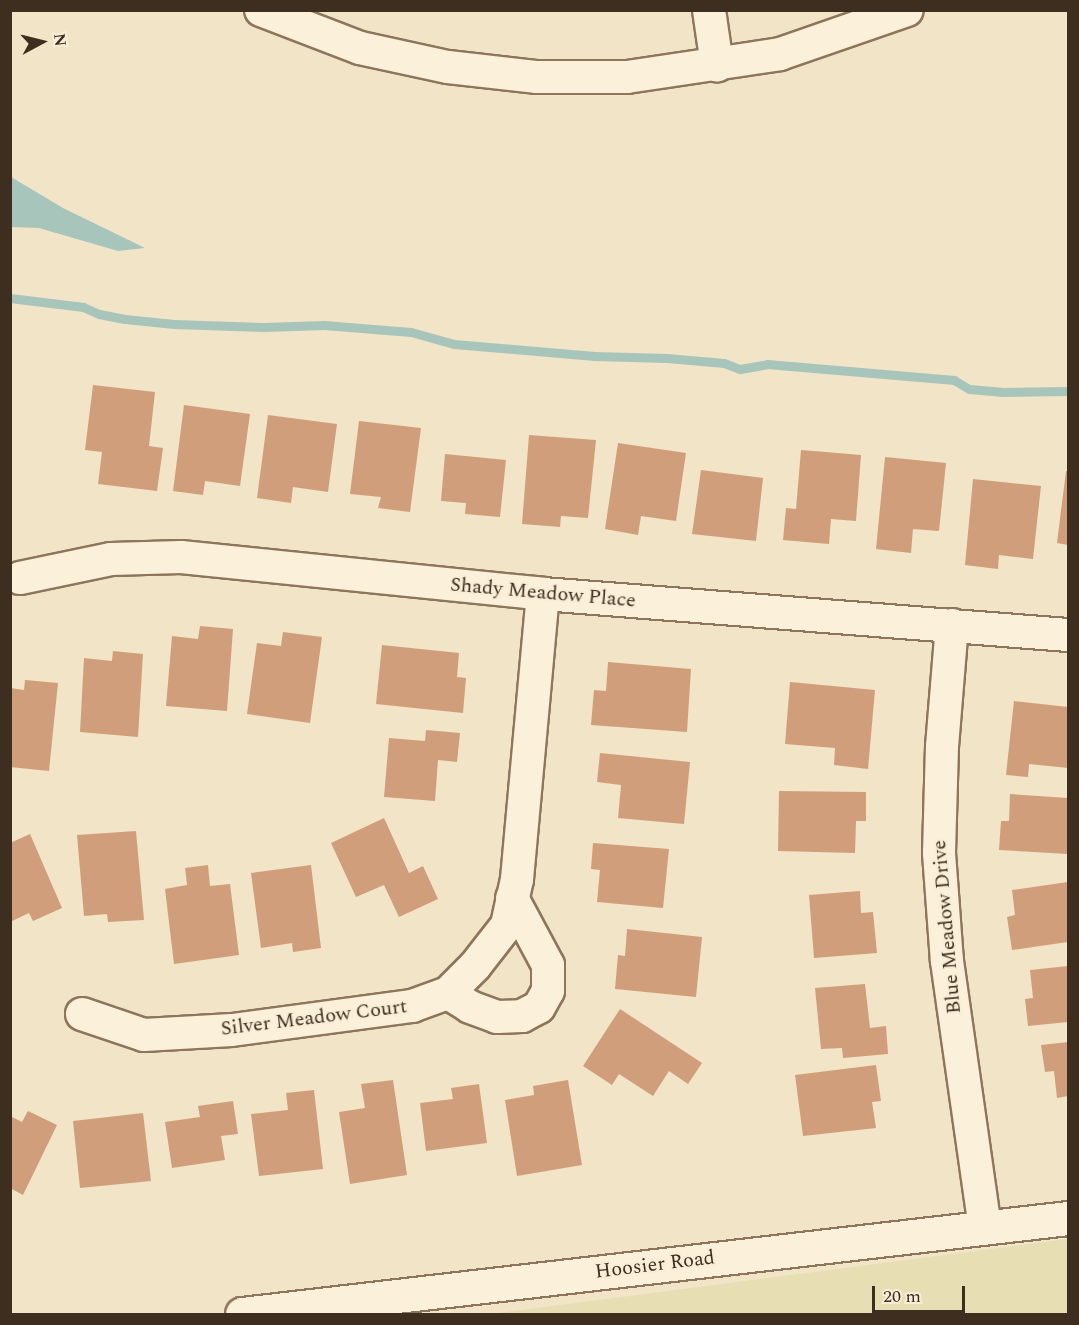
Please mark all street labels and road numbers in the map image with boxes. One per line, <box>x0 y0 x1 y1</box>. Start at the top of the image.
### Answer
street label: Shady Meadow Place <box>449 573 637 613</box>
street label: Blue Meadow Drive <box>927 839 967 1015</box>
street label: Silver Meadow Court <box>220 995 408 1041</box>
street label: Hoosier Road <box>594 1246 716 1284</box>

